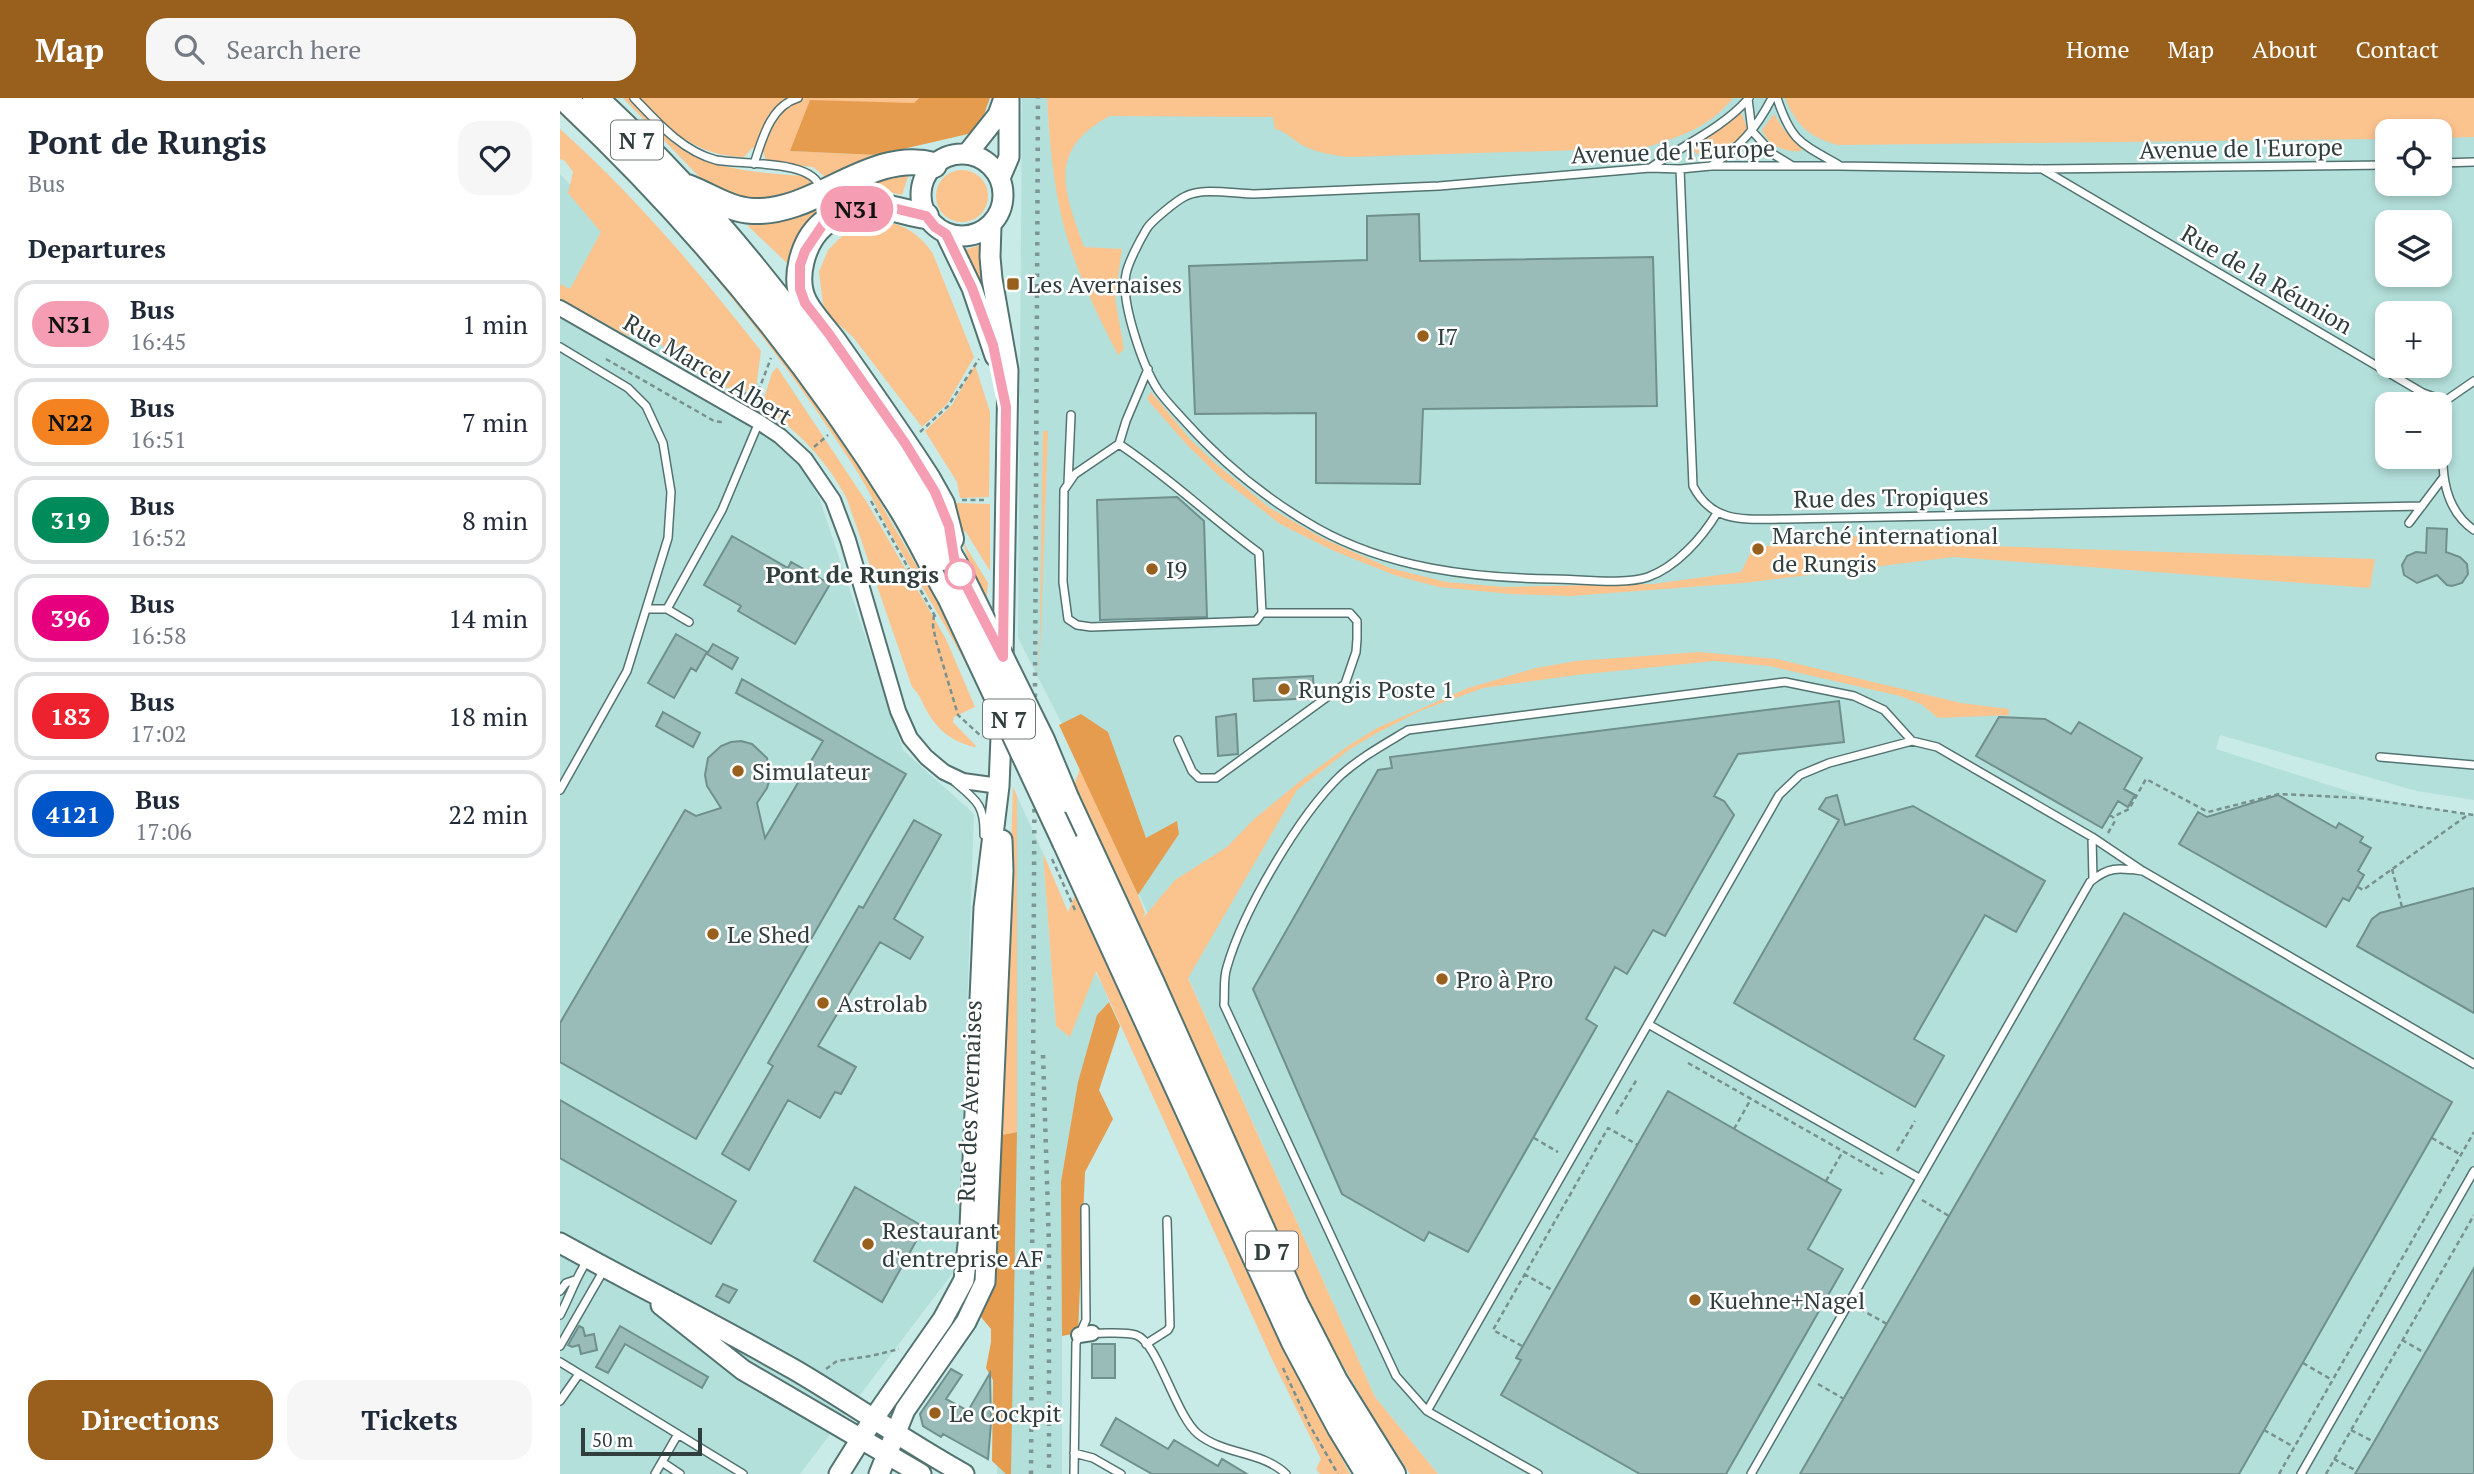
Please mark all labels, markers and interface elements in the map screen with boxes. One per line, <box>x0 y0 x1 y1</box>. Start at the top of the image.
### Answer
search box <box>146 18 636 81</box>
text: Map <box>35 28 104 71</box>
icon: search <box>170 30 208 68</box>
text: Search here <box>226 32 361 66</box>
text: Home <box>2066 33 2130 65</box>
text: Map <box>2168 33 2214 65</box>
text: About <box>2252 33 2318 65</box>
text: Contact <box>2356 33 2439 65</box>
map controls <box>2375 119 2452 469</box>
button: locate <box>2375 119 2452 196</box>
text: Pont de Rungis <box>28 120 267 163</box>
road number: N 7 <box>611 120 663 159</box>
button: heart <box>458 121 532 195</box>
street label: Avenue de l'Europe <box>2139 130 2343 166</box>
street label: Avenue de l'Europe <box>1570 131 1776 171</box>
text: Bus <box>28 168 65 199</box>
line badge: N31 <box>817 186 897 232</box>
text: N31 <box>834 193 880 225</box>
button: layers <box>2375 210 2452 287</box>
street label: Rue de la Réunion <box>2175 217 2359 341</box>
text: Departures <box>28 231 166 265</box>
place label: Les Avernaises <box>1027 268 1182 300</box>
marker: Les Avernaises <box>1005 276 1021 292</box>
text: Bus <box>130 292 175 326</box>
button: + <box>2375 301 2452 378</box>
street label: Rue Marcel Albert <box>618 306 798 432</box>
text: 1 min <box>462 307 528 341</box>
text: N31 <box>48 308 93 340</box>
place label: I7 <box>1437 320 1458 352</box>
text: 16:45 <box>130 326 187 357</box>
marker: I7 <box>1415 328 1431 344</box>
text: Bus <box>130 390 175 424</box>
button: − <box>2375 392 2452 469</box>
text: 7 min <box>462 405 528 439</box>
text: N22 <box>48 406 93 438</box>
text: 16:51 <box>130 424 187 455</box>
street label: Rue des Tropiques <box>1793 479 1989 515</box>
text: Bus <box>130 488 175 522</box>
text: 8 min <box>462 503 528 537</box>
text: 319 <box>50 504 91 536</box>
place label: Marché international de Rungis <box>1772 519 1998 579</box>
text: 16:52 <box>130 522 187 553</box>
marker: Marché international de Rungis <box>1750 541 1766 557</box>
place label: I9 <box>1166 553 1187 585</box>
place label: Pont de Rungis <box>765 558 939 590</box>
marker: Pont de Rungis <box>945 559 975 589</box>
marker: I9 <box>1144 561 1160 577</box>
text: Bus <box>130 586 175 620</box>
text: 14 min <box>448 601 528 635</box>
text: 396 <box>50 602 91 634</box>
text: 16:58 <box>130 620 187 651</box>
place label: Rungis Poste 1 <box>1298 673 1454 705</box>
marker: Rungis Poste 1 <box>1276 681 1292 697</box>
text: Bus <box>130 684 175 718</box>
text: 18 min <box>448 699 528 733</box>
road number: N 7 <box>983 699 1035 738</box>
text: 183 <box>50 700 91 732</box>
text: 17:02 <box>130 718 187 749</box>
place label: Simulateur <box>752 755 871 787</box>
marker: Simulateur <box>730 763 746 779</box>
text: Bus <box>135 782 180 816</box>
text: 22 min <box>448 797 528 831</box>
text: 4121 <box>46 798 100 830</box>
text: 17:06 <box>135 816 192 847</box>
place label: Le Shed <box>727 918 810 950</box>
marker: Le Shed <box>705 926 721 942</box>
place label: Pro à Pro <box>1456 963 1553 995</box>
marker: Pro à Pro <box>1434 971 1450 987</box>
place label: Astrolab <box>837 987 928 1019</box>
marker: Astrolab <box>815 995 831 1011</box>
street label: Rue des Avernaises <box>949 999 989 1203</box>
place label: Restaurant d'entreprise AF <box>882 1214 1044 1274</box>
road number: D 7 <box>1246 1232 1298 1270</box>
marker: Restaurant d'entreprise AF <box>860 1236 876 1252</box>
place label: Kuehne+Nagel <box>1709 1284 1865 1316</box>
marker: Kuehne+Nagel <box>1687 1292 1703 1308</box>
button: Directions <box>28 1380 273 1460</box>
button: Tickets <box>287 1380 532 1460</box>
place label: Le Cockpit <box>949 1397 1062 1429</box>
marker: Le Cockpit <box>927 1405 943 1421</box>
scale bar <box>581 1425 702 1457</box>
text: 50 m <box>592 1427 633 1452</box>

